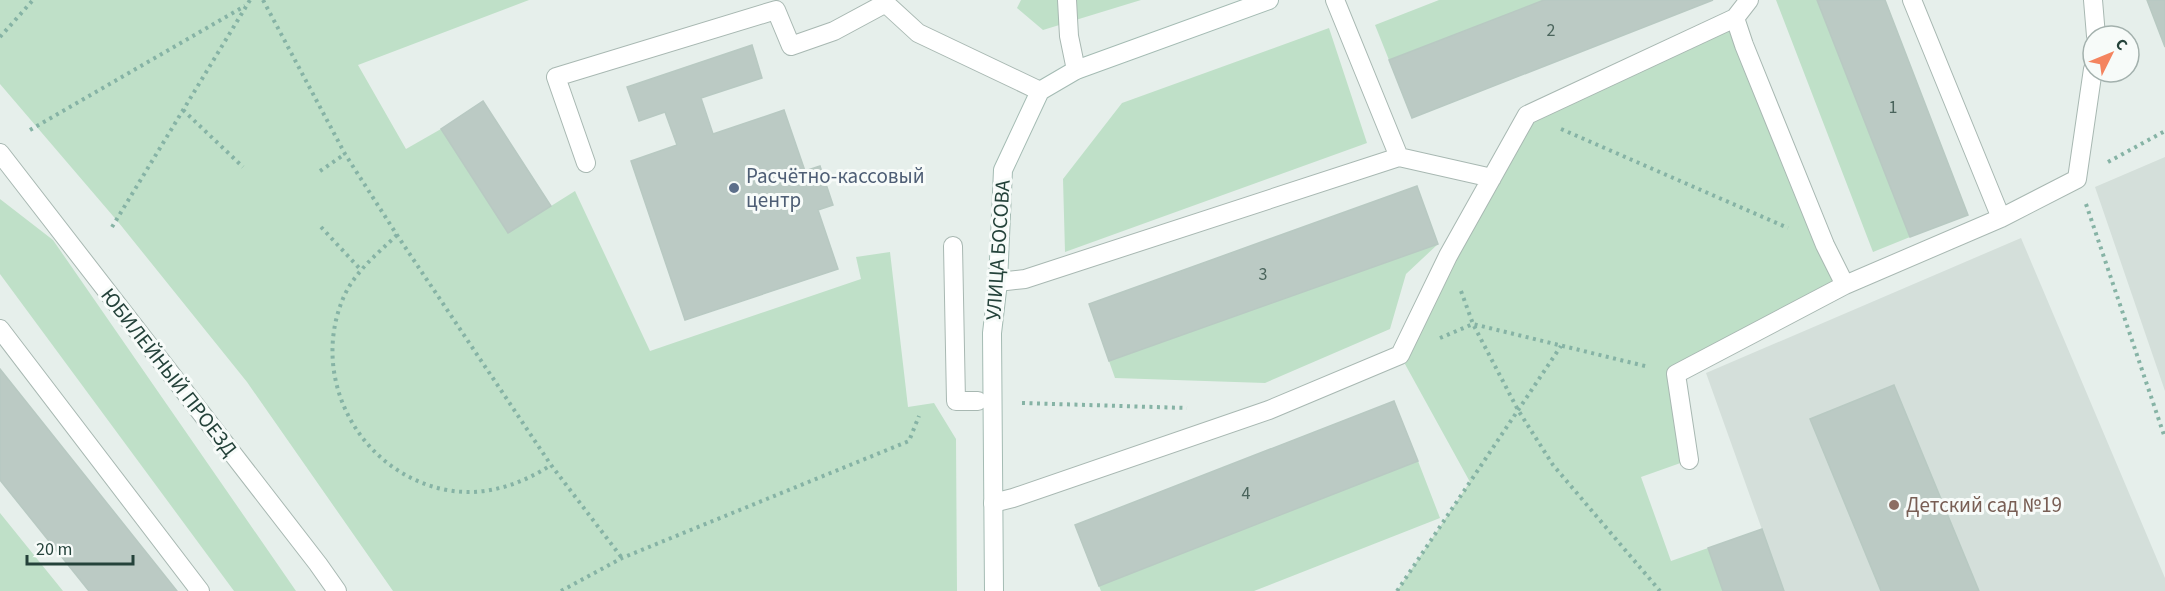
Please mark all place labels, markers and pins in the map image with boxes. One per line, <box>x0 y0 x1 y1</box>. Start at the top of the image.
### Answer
place label: Расчётно-кассовый центр <box>746 161 925 215</box>
marker: Расчётно-кассовый центр <box>727 181 741 195</box>
place label: Детский сад №19 <box>1906 490 2062 520</box>
marker: Детский сад №19 <box>1887 498 1901 512</box>

